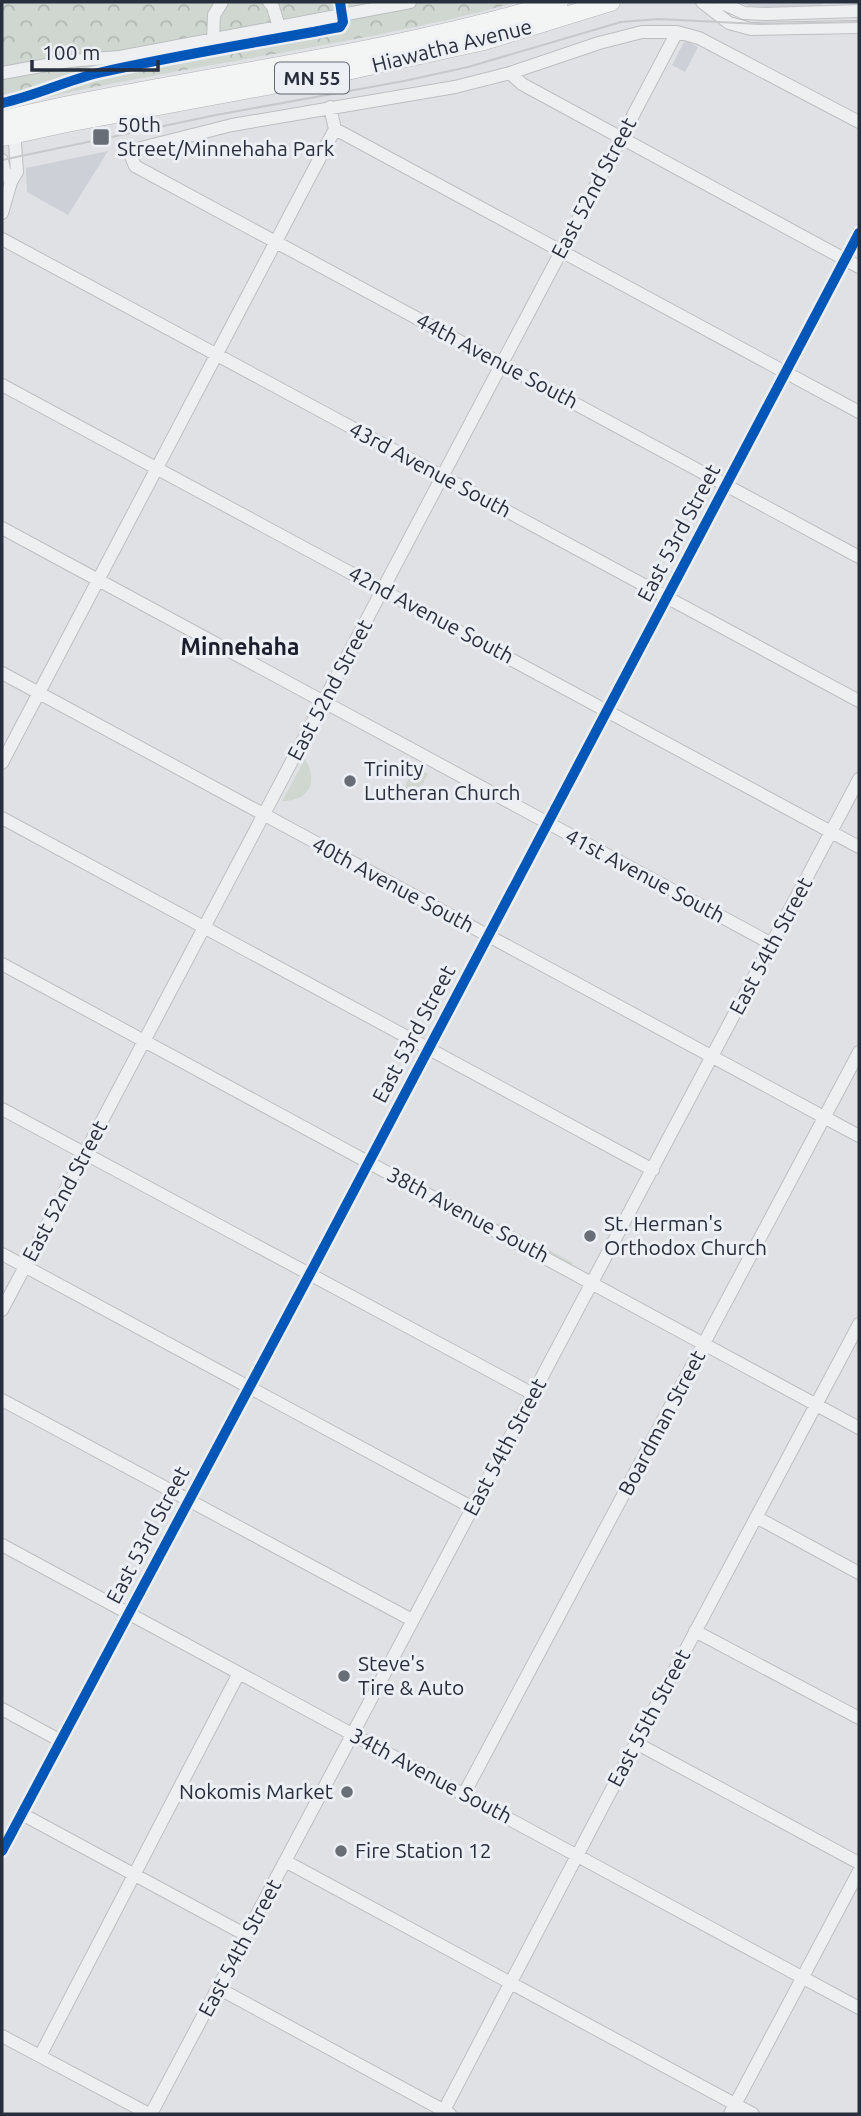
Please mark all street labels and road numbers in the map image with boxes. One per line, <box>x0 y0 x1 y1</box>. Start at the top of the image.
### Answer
street label: Hiawatha Avenue <box>369 14 534 77</box>
road number: MN 55 <box>275 62 349 94</box>
street label: East 52nd Street <box>546 113 640 262</box>
street label: 44th Avenue South <box>412 307 582 413</box>
street label: 43rd Avenue South <box>345 416 515 522</box>
street label: East 53rd Street <box>632 460 724 605</box>
street label: 42nd Avenue South <box>345 560 518 668</box>
street label: East 52nd Street <box>282 615 376 764</box>
street label: 41st Avenue South <box>562 823 729 927</box>
street label: 40th Avenue South <box>308 831 478 937</box>
street label: East 54th Street <box>724 873 816 1018</box>
street label: East 53rd Street <box>367 961 459 1106</box>
street label: East 52nd Street <box>17 1116 111 1265</box>
street label: 38th Avenue South <box>383 1161 553 1267</box>
street label: Boardman Street <box>613 1346 710 1499</box>
street label: East 54th Street <box>458 1374 550 1519</box>
street label: East 53rd Street <box>101 1462 193 1607</box>
street label: East 55th Street <box>602 1645 694 1790</box>
street label: 34th Avenue South <box>346 1722 516 1828</box>
street label: East 54th Street <box>193 1875 285 2020</box>

